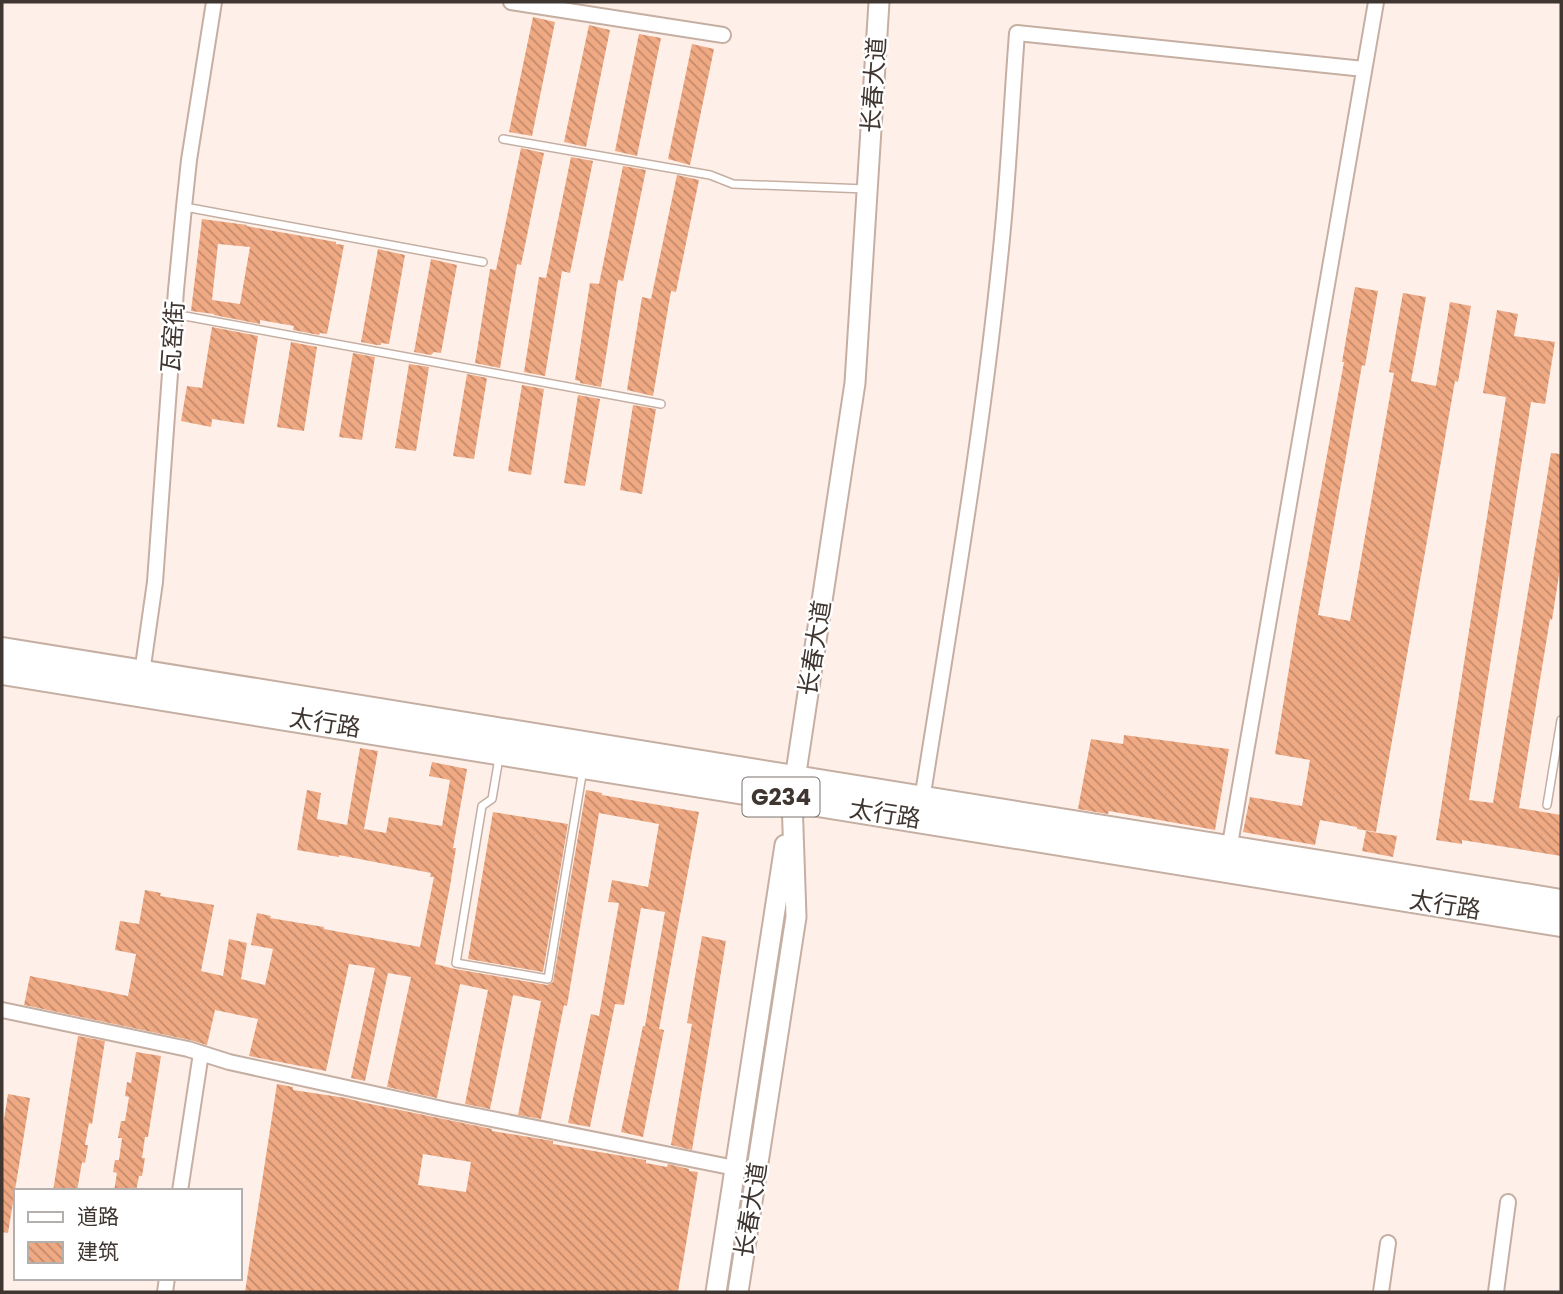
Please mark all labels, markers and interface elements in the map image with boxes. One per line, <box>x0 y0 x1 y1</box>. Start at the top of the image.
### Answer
street label: 长春大道 <box>854 36 893 134</box>
street label: 瓦窑街 <box>154 300 191 374</box>
street label: 长春大道 <box>791 598 838 698</box>
street label: 太行路 <box>287 701 363 744</box>
road number: G234 <box>742 778 820 817</box>
street label: 太行路 <box>847 792 923 835</box>
street label: 太行路 <box>1407 883 1483 926</box>
street label: 长春大道 <box>727 1160 774 1260</box>
legend <box>14 1189 242 1280</box>
text: 道路 <box>77 1202 119 1231</box>
text: 建筑 <box>77 1237 119 1266</box>

